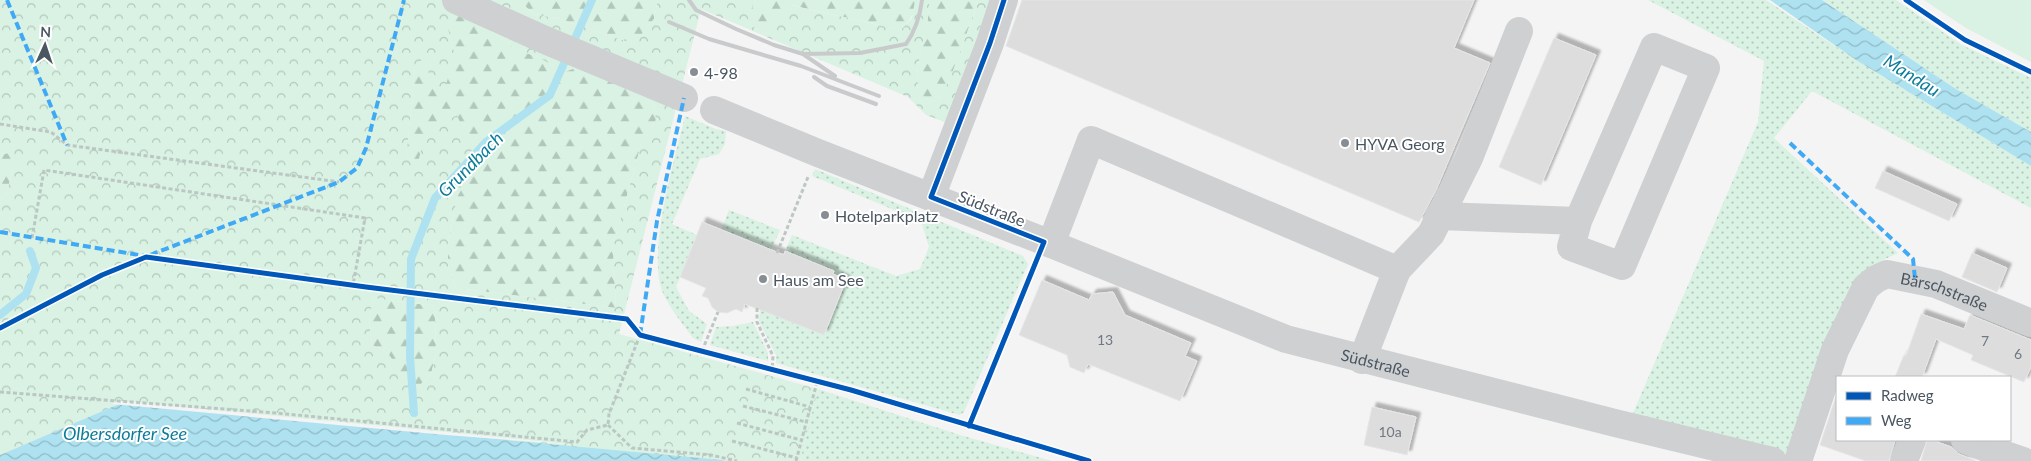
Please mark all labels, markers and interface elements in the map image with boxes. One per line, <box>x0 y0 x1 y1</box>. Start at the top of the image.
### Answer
north arrow <box>20 20 70 70</box>
text: N <box>40 23 52 40</box>
water label: Mandau <box>1880 49 1944 101</box>
place label: 4-98 <box>704 63 738 82</box>
marker: 4-98 <box>688 66 700 78</box>
water label: Grundbach <box>433 127 507 201</box>
place label: HYVA Georg <box>1355 134 1445 153</box>
marker: HYVA Georg <box>1339 137 1351 149</box>
street label: Südstraße <box>956 186 1028 230</box>
place label: Hotelparkplatz <box>835 206 938 225</box>
marker: Hotelparkplatz <box>819 209 831 221</box>
street label: Bärschstraße <box>1899 268 1991 314</box>
place label: Haus am See <box>773 270 864 289</box>
marker: Haus am See <box>757 273 769 285</box>
house number: 13 <box>1097 331 1113 348</box>
house number: 7 <box>1981 332 1989 349</box>
street label: Südstraße <box>1339 344 1412 380</box>
house number: 6 <box>2014 345 2022 362</box>
legend <box>1836 376 2011 441</box>
text: Radweg <box>1881 386 1934 404</box>
text: Weg <box>1881 411 1912 429</box>
water label: Olbersdorfer See <box>63 422 187 444</box>
house number: 10a <box>1378 423 1402 440</box>

